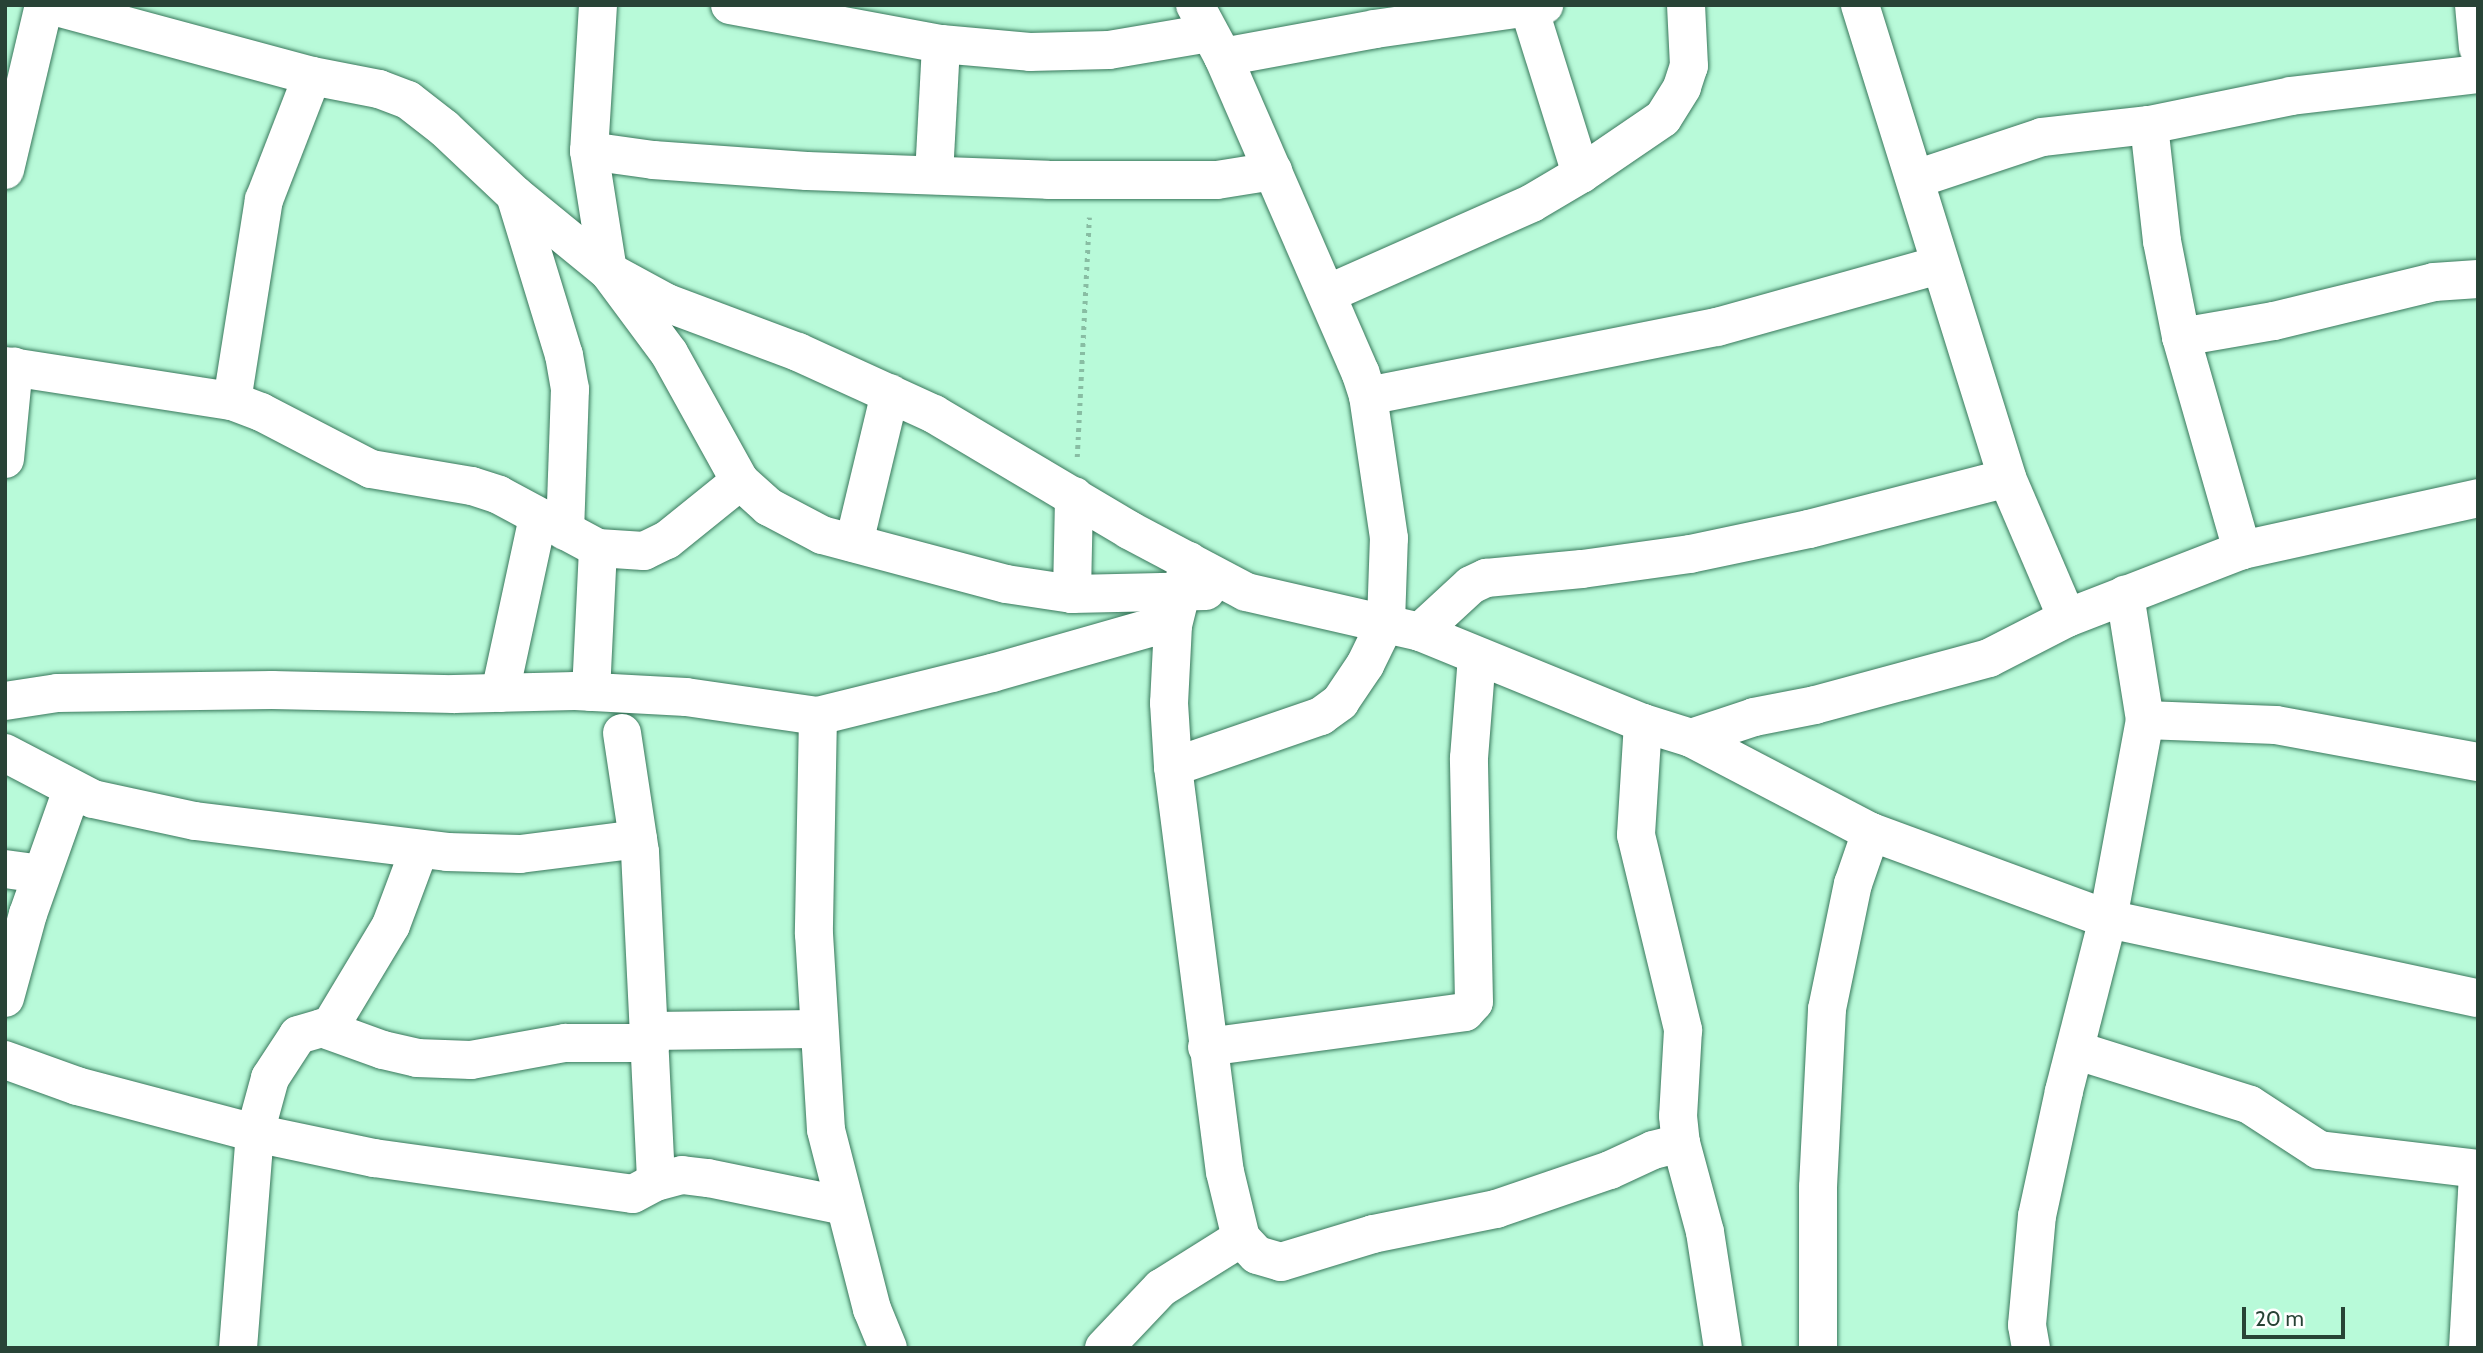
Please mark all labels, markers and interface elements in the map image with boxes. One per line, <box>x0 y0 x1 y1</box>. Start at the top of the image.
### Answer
scale bar <box>2245 1294 2348 1338</box>
text: 20 m <box>2255 1306 2304 1331</box>

